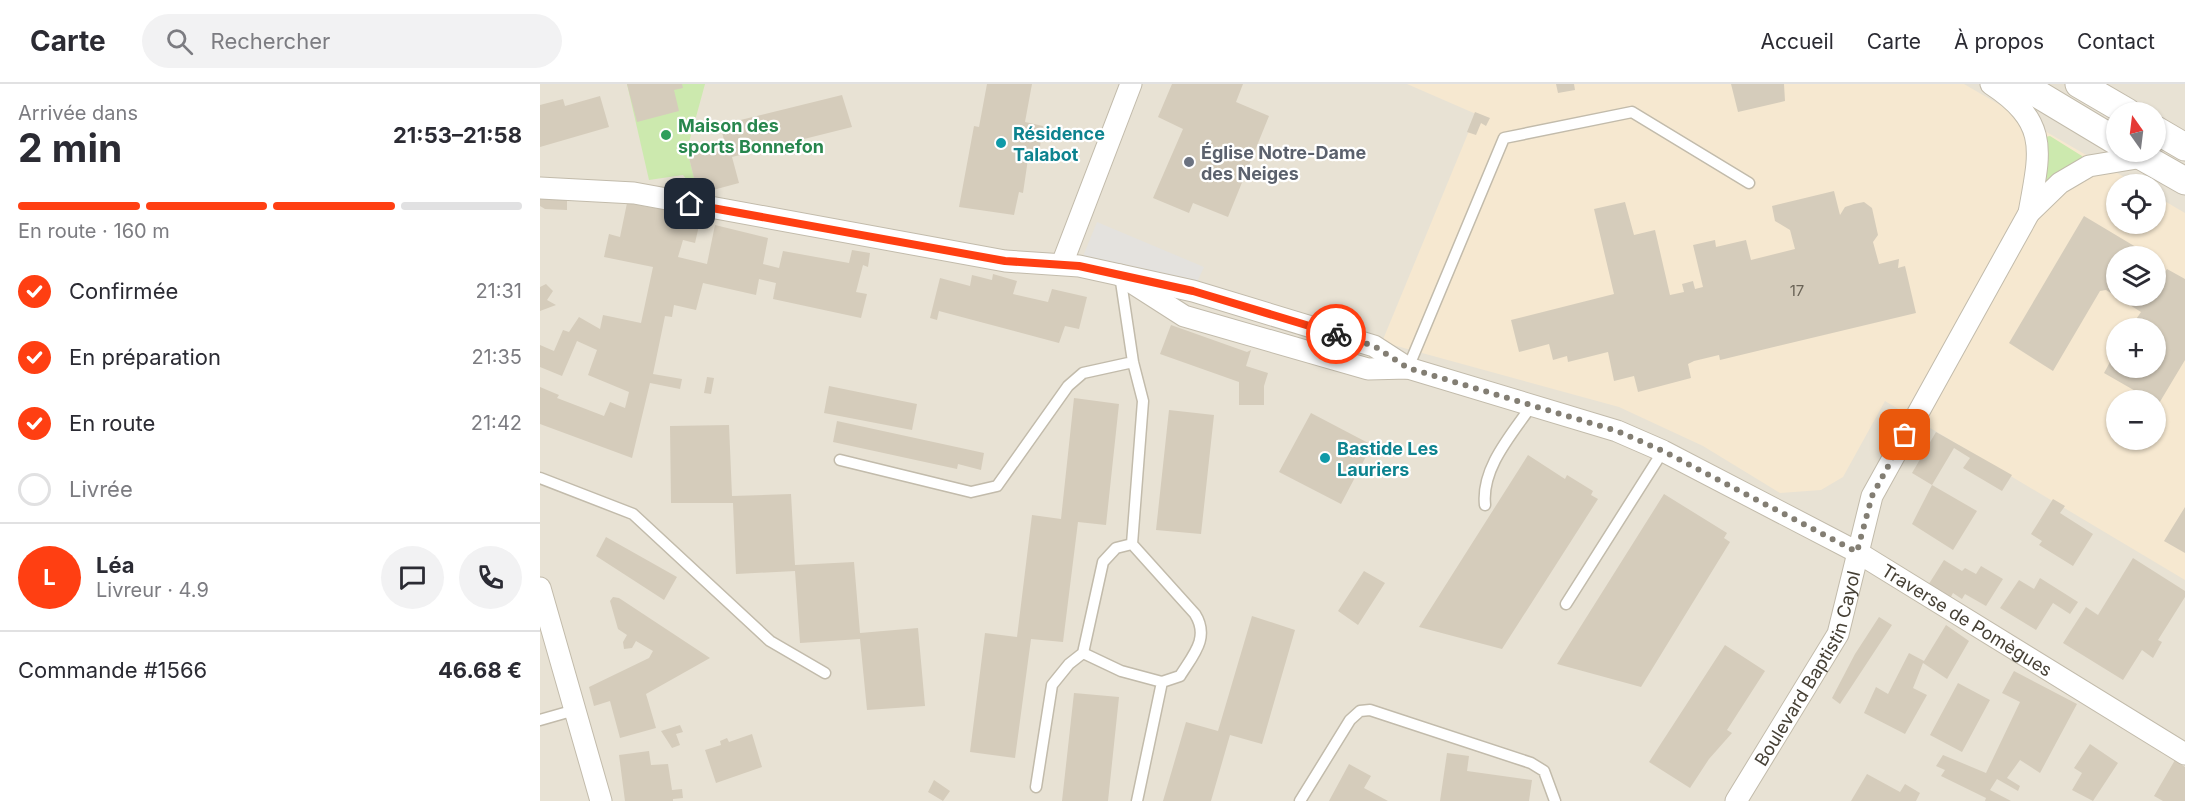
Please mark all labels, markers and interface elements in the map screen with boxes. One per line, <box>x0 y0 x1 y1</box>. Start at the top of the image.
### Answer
search box <box>142 14 562 68</box>
text: Carte <box>30 24 106 58</box>
icon: search <box>163 25 196 58</box>
text: Rechercher <box>211 28 330 54</box>
text: Accueil <box>1760 29 1834 54</box>
text: Carte <box>1867 29 1921 54</box>
text: À propos <box>1954 29 2044 54</box>
text: Contact <box>2077 29 2155 54</box>
text: Arrivée dans <box>18 101 138 125</box>
north arrow <box>2106 102 2166 162</box>
map controls <box>2106 102 2166 450</box>
place label: Maison des sports Bonnefon <box>678 115 824 157</box>
text: 21:53–21:58 <box>393 122 522 148</box>
place label: Résidence Talabot <box>1013 123 1105 165</box>
text: 2 min <box>18 124 122 171</box>
marker: Maison des sports Bonnefon <box>659 128 673 142</box>
marker: Résidence Talabot <box>994 136 1008 150</box>
place label: Église Notre-Dame des Neiges <box>1201 142 1366 184</box>
marker: Église Notre-Dame des Neiges <box>1182 155 1196 169</box>
button: locate <box>2106 174 2166 234</box>
pin <box>664 178 715 229</box>
icon: home <box>673 187 706 220</box>
text: En route · 160 m <box>18 219 170 243</box>
button: layers <box>2106 246 2166 306</box>
icon: check <box>18 275 51 308</box>
text: Confirmée <box>69 278 178 304</box>
text: 21:31 <box>475 279 522 303</box>
house number: 17 <box>1790 281 1804 300</box>
courier <box>1306 304 1366 364</box>
icon: bike <box>1320 318 1353 351</box>
button: + <box>2106 318 2166 378</box>
icon: check <box>18 341 51 374</box>
text: En préparation <box>69 344 221 370</box>
text: 21:35 <box>471 345 522 369</box>
button: − <box>2106 390 2166 450</box>
icon: check <box>18 407 51 440</box>
pin <box>1879 409 1930 460</box>
text: En route <box>69 410 155 436</box>
text: 21:42 <box>471 411 522 435</box>
icon: bag <box>1888 418 1921 451</box>
place label: Bastide Les Lauriers <box>1337 438 1438 480</box>
marker: Bastide Les Lauriers <box>1318 451 1332 465</box>
text: Livrée <box>69 476 133 502</box>
button: chat <box>381 546 444 609</box>
button: phone <box>459 546 522 609</box>
text: Léa <box>96 552 135 578</box>
street label: Traverse de Pomègues <box>1878 559 2056 680</box>
text: L <box>43 564 56 590</box>
street label: Boulevard Baptistin Cayol <box>1750 569 1864 769</box>
text: Livreur · 4.9 <box>96 578 209 602</box>
text: Commande #1566 <box>18 657 207 683</box>
text: 46.68 € <box>438 657 522 683</box>

